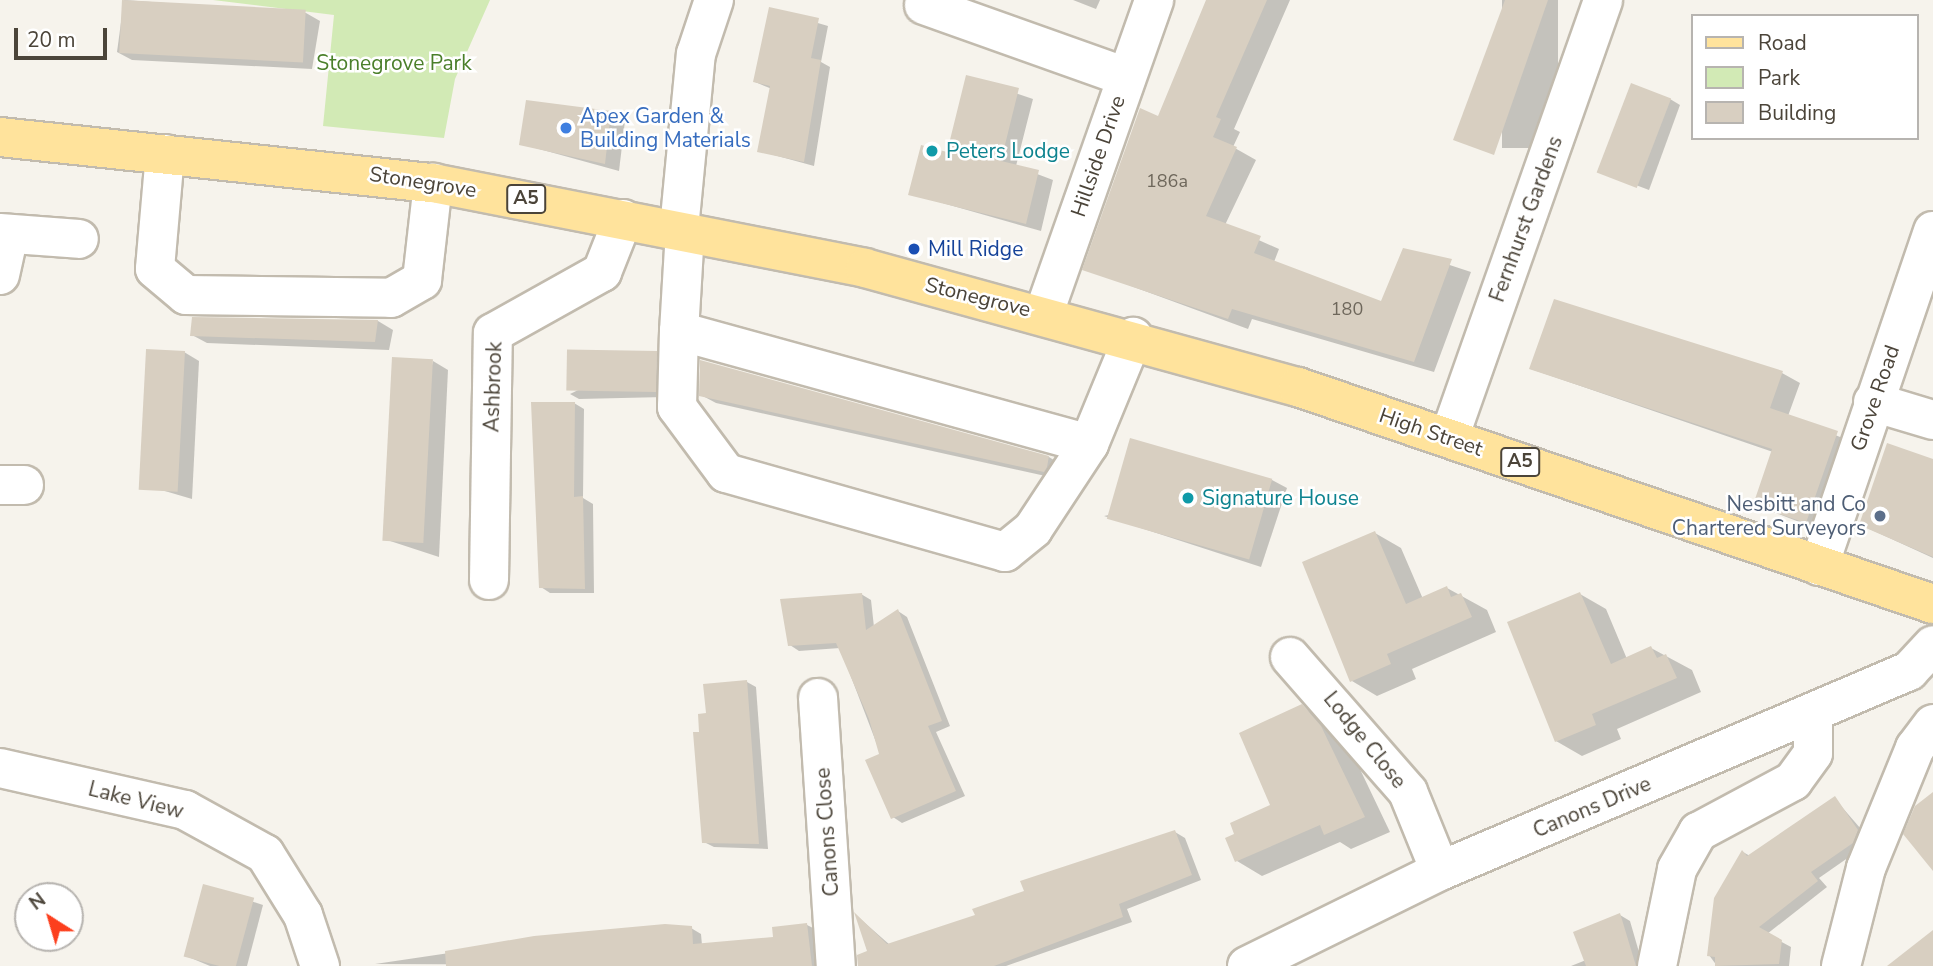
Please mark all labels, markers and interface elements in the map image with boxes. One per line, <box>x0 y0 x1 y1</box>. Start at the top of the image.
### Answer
scale bar <box>18 14 110 58</box>
legend <box>1692 14 1919 140</box>
text: 20 m <box>27 26 76 54</box>
text: Road <box>1758 29 1807 57</box>
park label: Stonegrove Park <box>316 50 472 76</box>
text: Park <box>1758 64 1800 92</box>
street label: Hillside Drive <box>1065 92 1131 220</box>
text: Building <box>1758 99 1836 127</box>
place label: Apex Garden & Building Materials <box>580 103 751 153</box>
marker: Apex Garden & Building Materials <box>558 120 574 136</box>
street label: Fernhurst Gardens <box>1484 133 1568 305</box>
place label: Peters Lodge <box>946 138 1070 164</box>
marker: Peters Lodge <box>924 143 940 159</box>
street label: Stonegrove <box>368 161 478 203</box>
house number: 186a <box>1146 170 1188 192</box>
road number: A5 <box>505 183 547 214</box>
place label: Mill Ridge <box>928 236 1023 262</box>
marker: Mill Ridge <box>906 241 922 257</box>
street label: Stonegrove <box>923 272 1033 322</box>
house number: 180 <box>1331 298 1363 320</box>
street label: Ashbrook <box>479 341 507 433</box>
street label: Grove Road <box>1845 342 1905 454</box>
street label: High Street <box>1376 403 1486 461</box>
road number: A5 <box>1499 446 1541 477</box>
place label: Signature House <box>1202 485 1359 511</box>
marker: Signature House <box>1180 490 1196 506</box>
place label: Nesbitt and Co Chartered Surveyors <box>1672 491 1866 541</box>
marker: Nesbitt and Co Chartered Surveyors <box>1872 508 1888 524</box>
street label: Lodge Close <box>1318 686 1412 794</box>
street label: Canons Close <box>810 767 844 897</box>
street label: Canons Drive <box>1529 771 1655 843</box>
street label: Lake View <box>86 776 186 824</box>
north arrow <box>14 882 84 952</box>
text: N <box>24 887 51 916</box>

